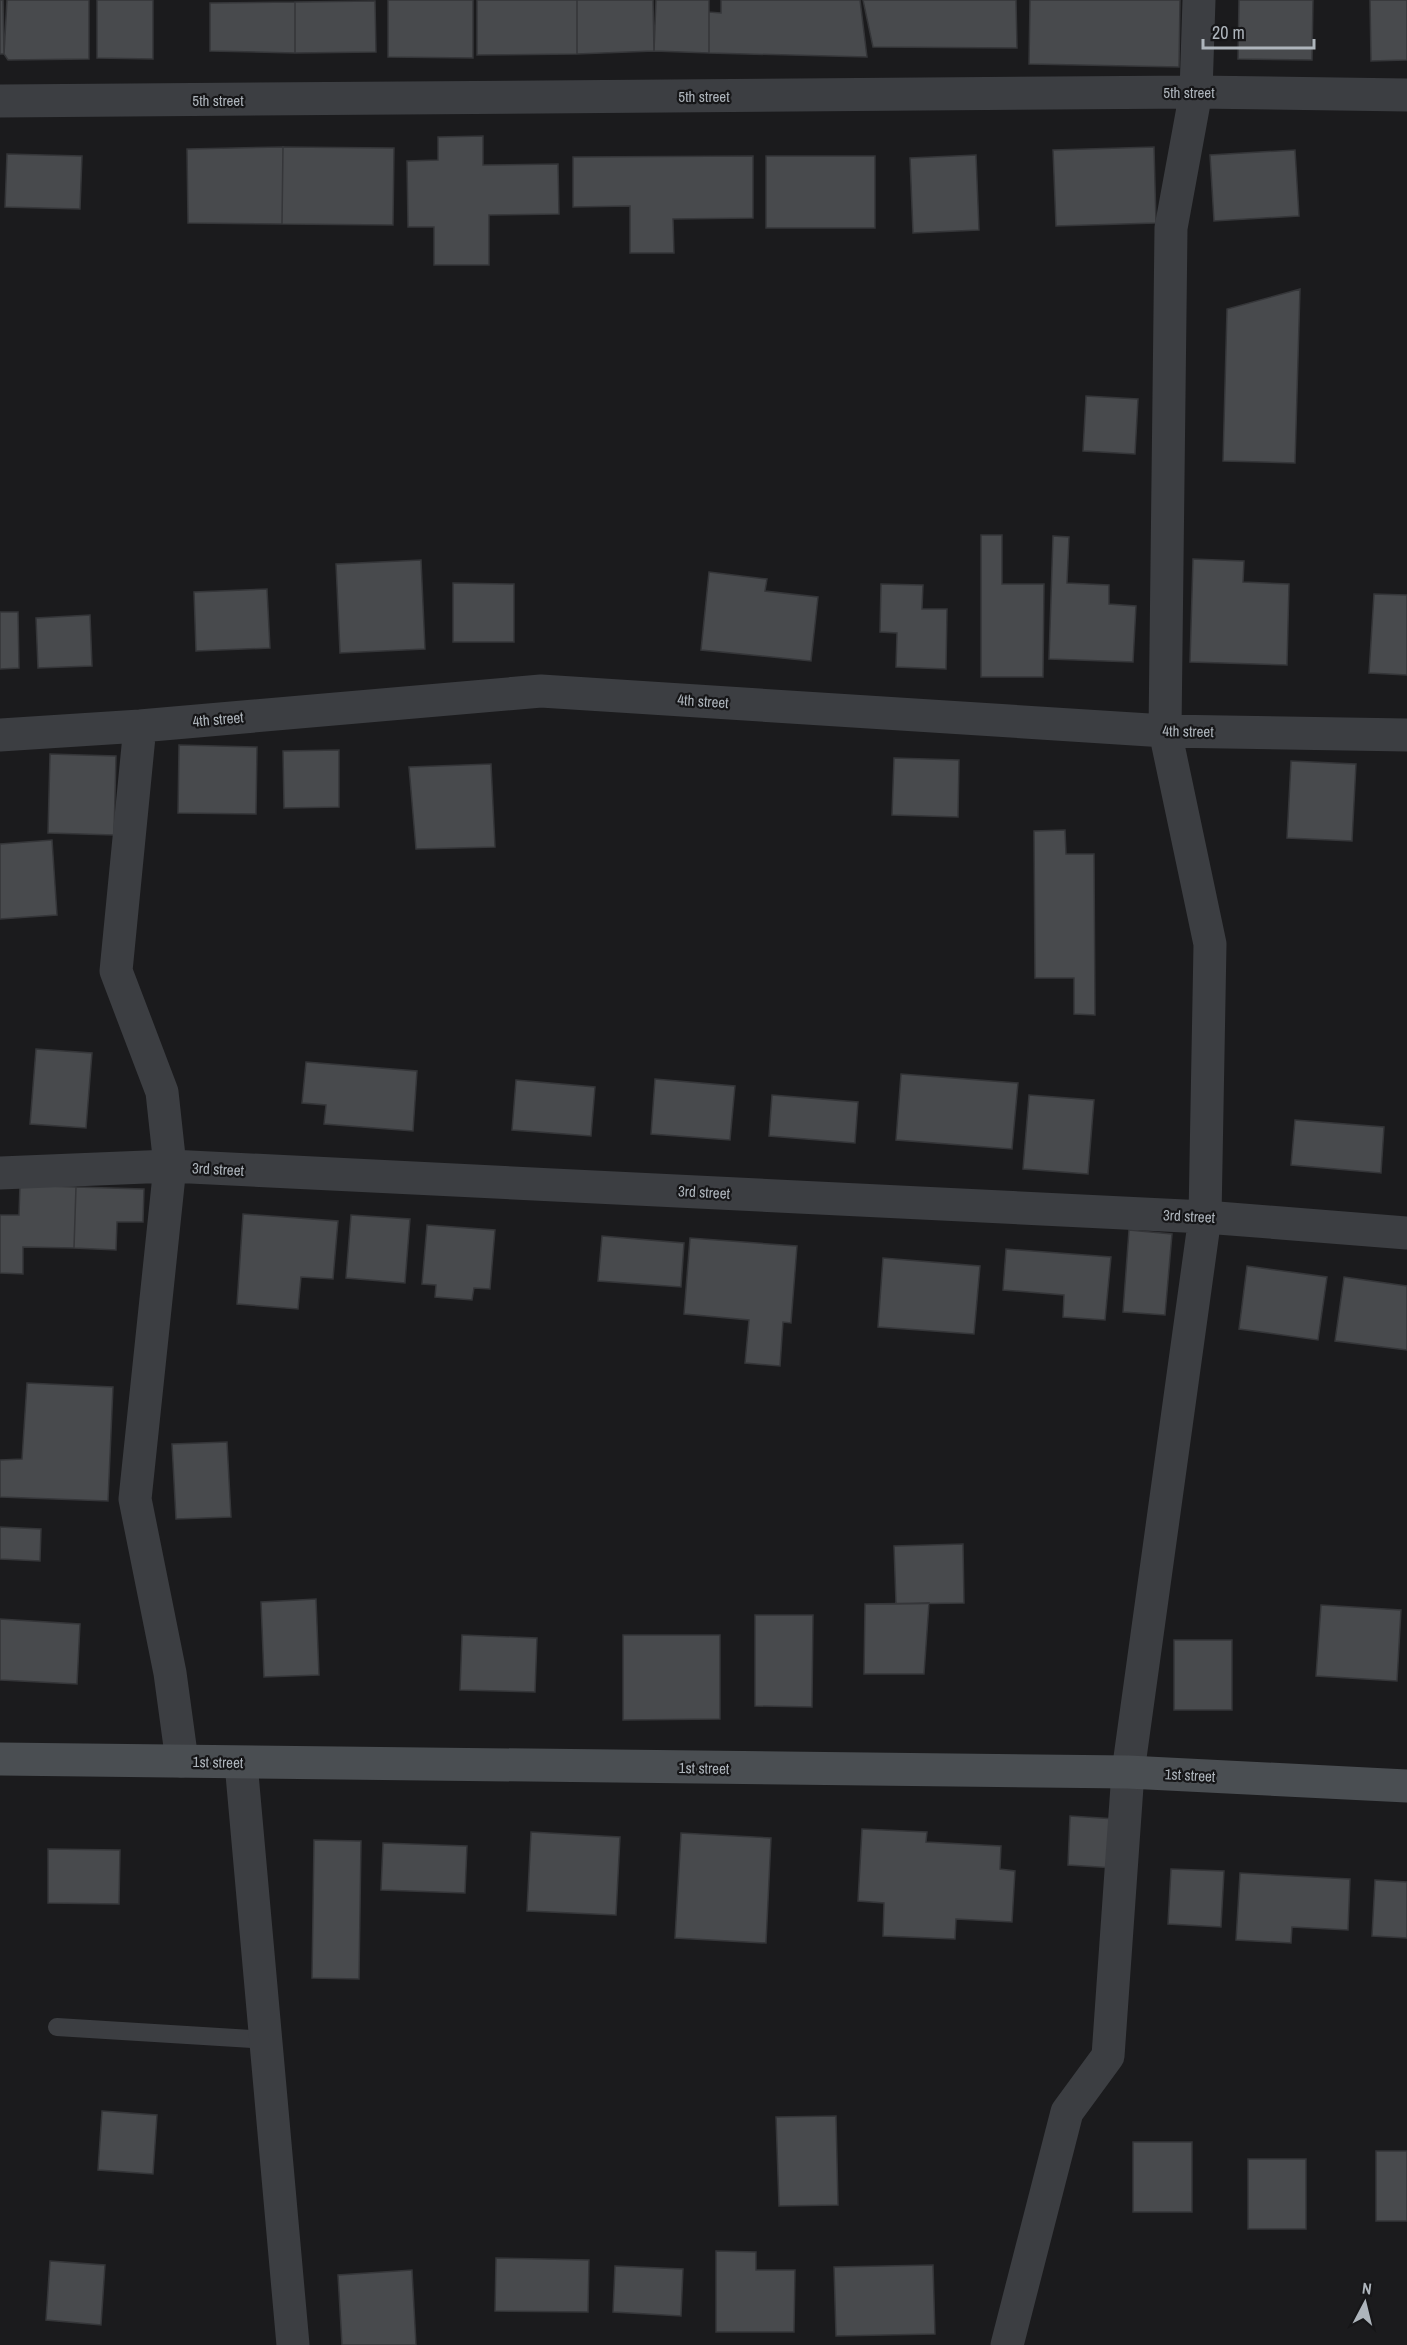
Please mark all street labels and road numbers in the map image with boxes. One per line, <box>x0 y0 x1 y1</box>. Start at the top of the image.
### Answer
street label: 5th street <box>1163 82 1215 103</box>
street label: 5th street <box>678 86 730 107</box>
street label: 5th street <box>192 90 244 111</box>
street label: 4th street <box>677 689 730 713</box>
street label: 4th street <box>192 706 245 732</box>
street label: 4th street <box>1162 720 1214 742</box>
street label: 3rd street <box>192 1157 245 1181</box>
street label: 3rd street <box>678 1180 731 1204</box>
street label: 3rd street <box>1163 1204 1216 1228</box>
street label: 1st street <box>193 1751 244 1773</box>
street label: 1st street <box>679 1757 730 1779</box>
street label: 1st street <box>1164 1763 1216 1787</box>

